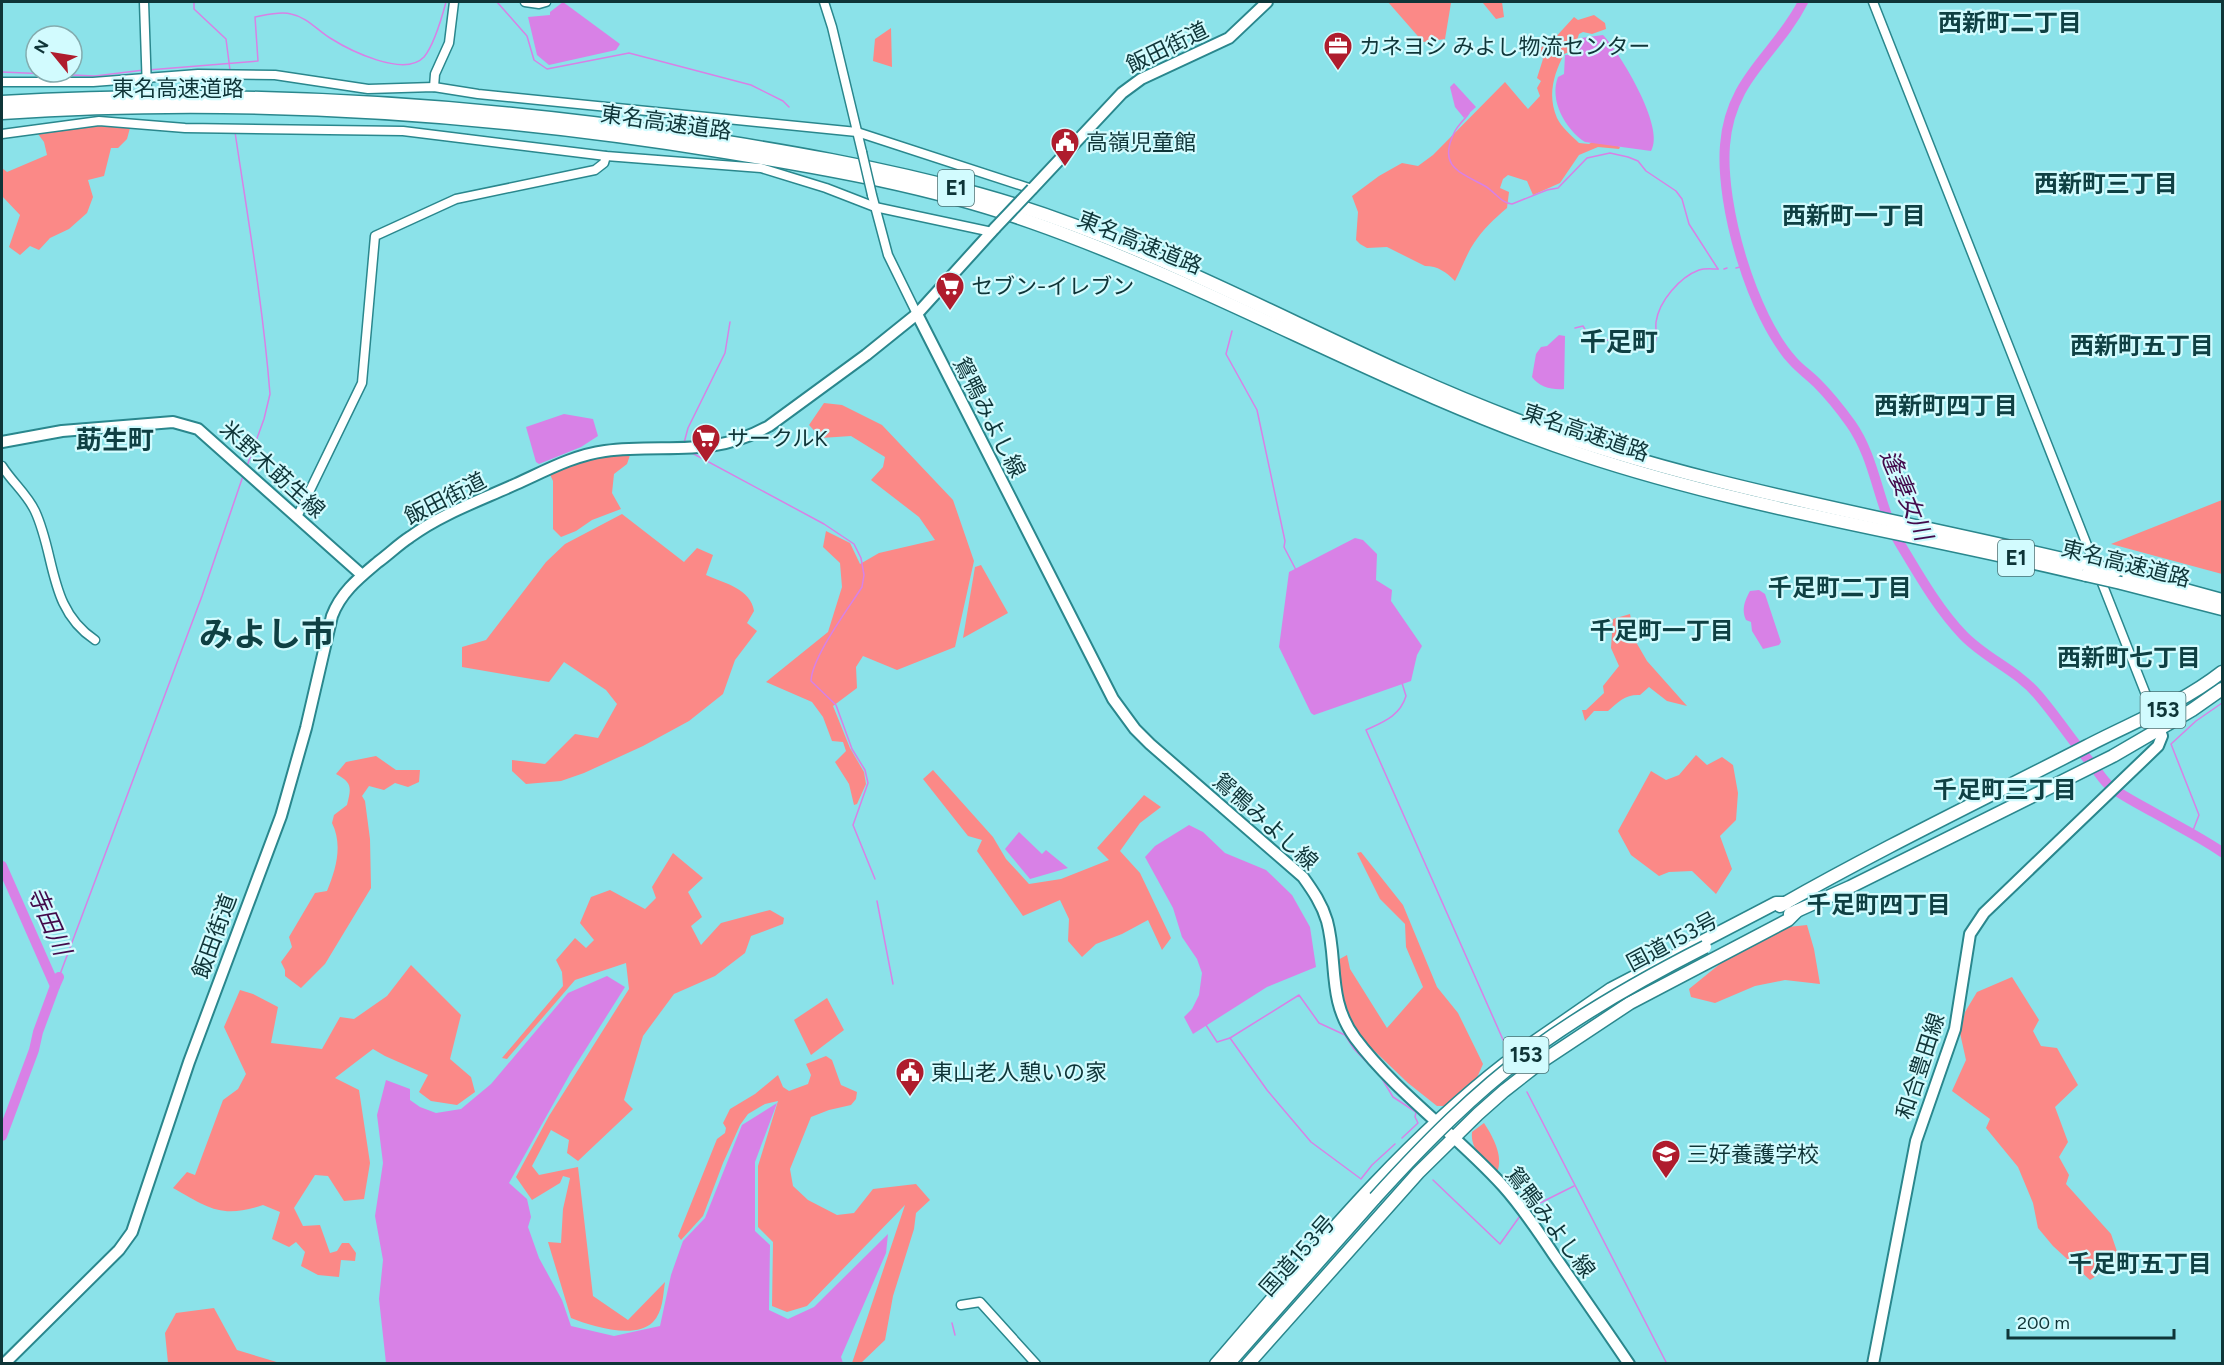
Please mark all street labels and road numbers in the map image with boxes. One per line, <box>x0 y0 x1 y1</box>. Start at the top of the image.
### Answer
street label: 飯田街道 <box>1122 16 1213 79</box>
street label: 東名高速道路 <box>112 75 244 102</box>
street label: 東名高速道路 <box>599 100 733 145</box>
road number: E1 <box>938 170 974 206</box>
street label: 東名高速道路 <box>1074 205 1206 280</box>
street label: 鴛鴨みよし線 <box>948 352 1032 482</box>
street label: 東名高速道路 <box>1519 398 1653 467</box>
street label: 米野木莇生線 <box>215 415 331 524</box>
street label: 飯田街道 <box>400 466 491 530</box>
street label: 東名高速道路 <box>2059 534 2193 593</box>
road number: E1 <box>1998 540 2034 576</box>
road number: 153 <box>2140 692 2186 728</box>
street label: 鴛鴨みよし線 <box>1208 767 1324 876</box>
street label: 飯田街道 <box>187 890 242 982</box>
street label: 国道153号 <box>1622 906 1723 977</box>
street label: 和合豊田線 <box>1891 1010 1950 1123</box>
road number: 153 <box>1504 1037 1549 1073</box>
street label: 鴛鴨みよし線 <box>1500 1161 1601 1283</box>
street label: 国道153号 <box>1254 1209 1341 1301</box>

